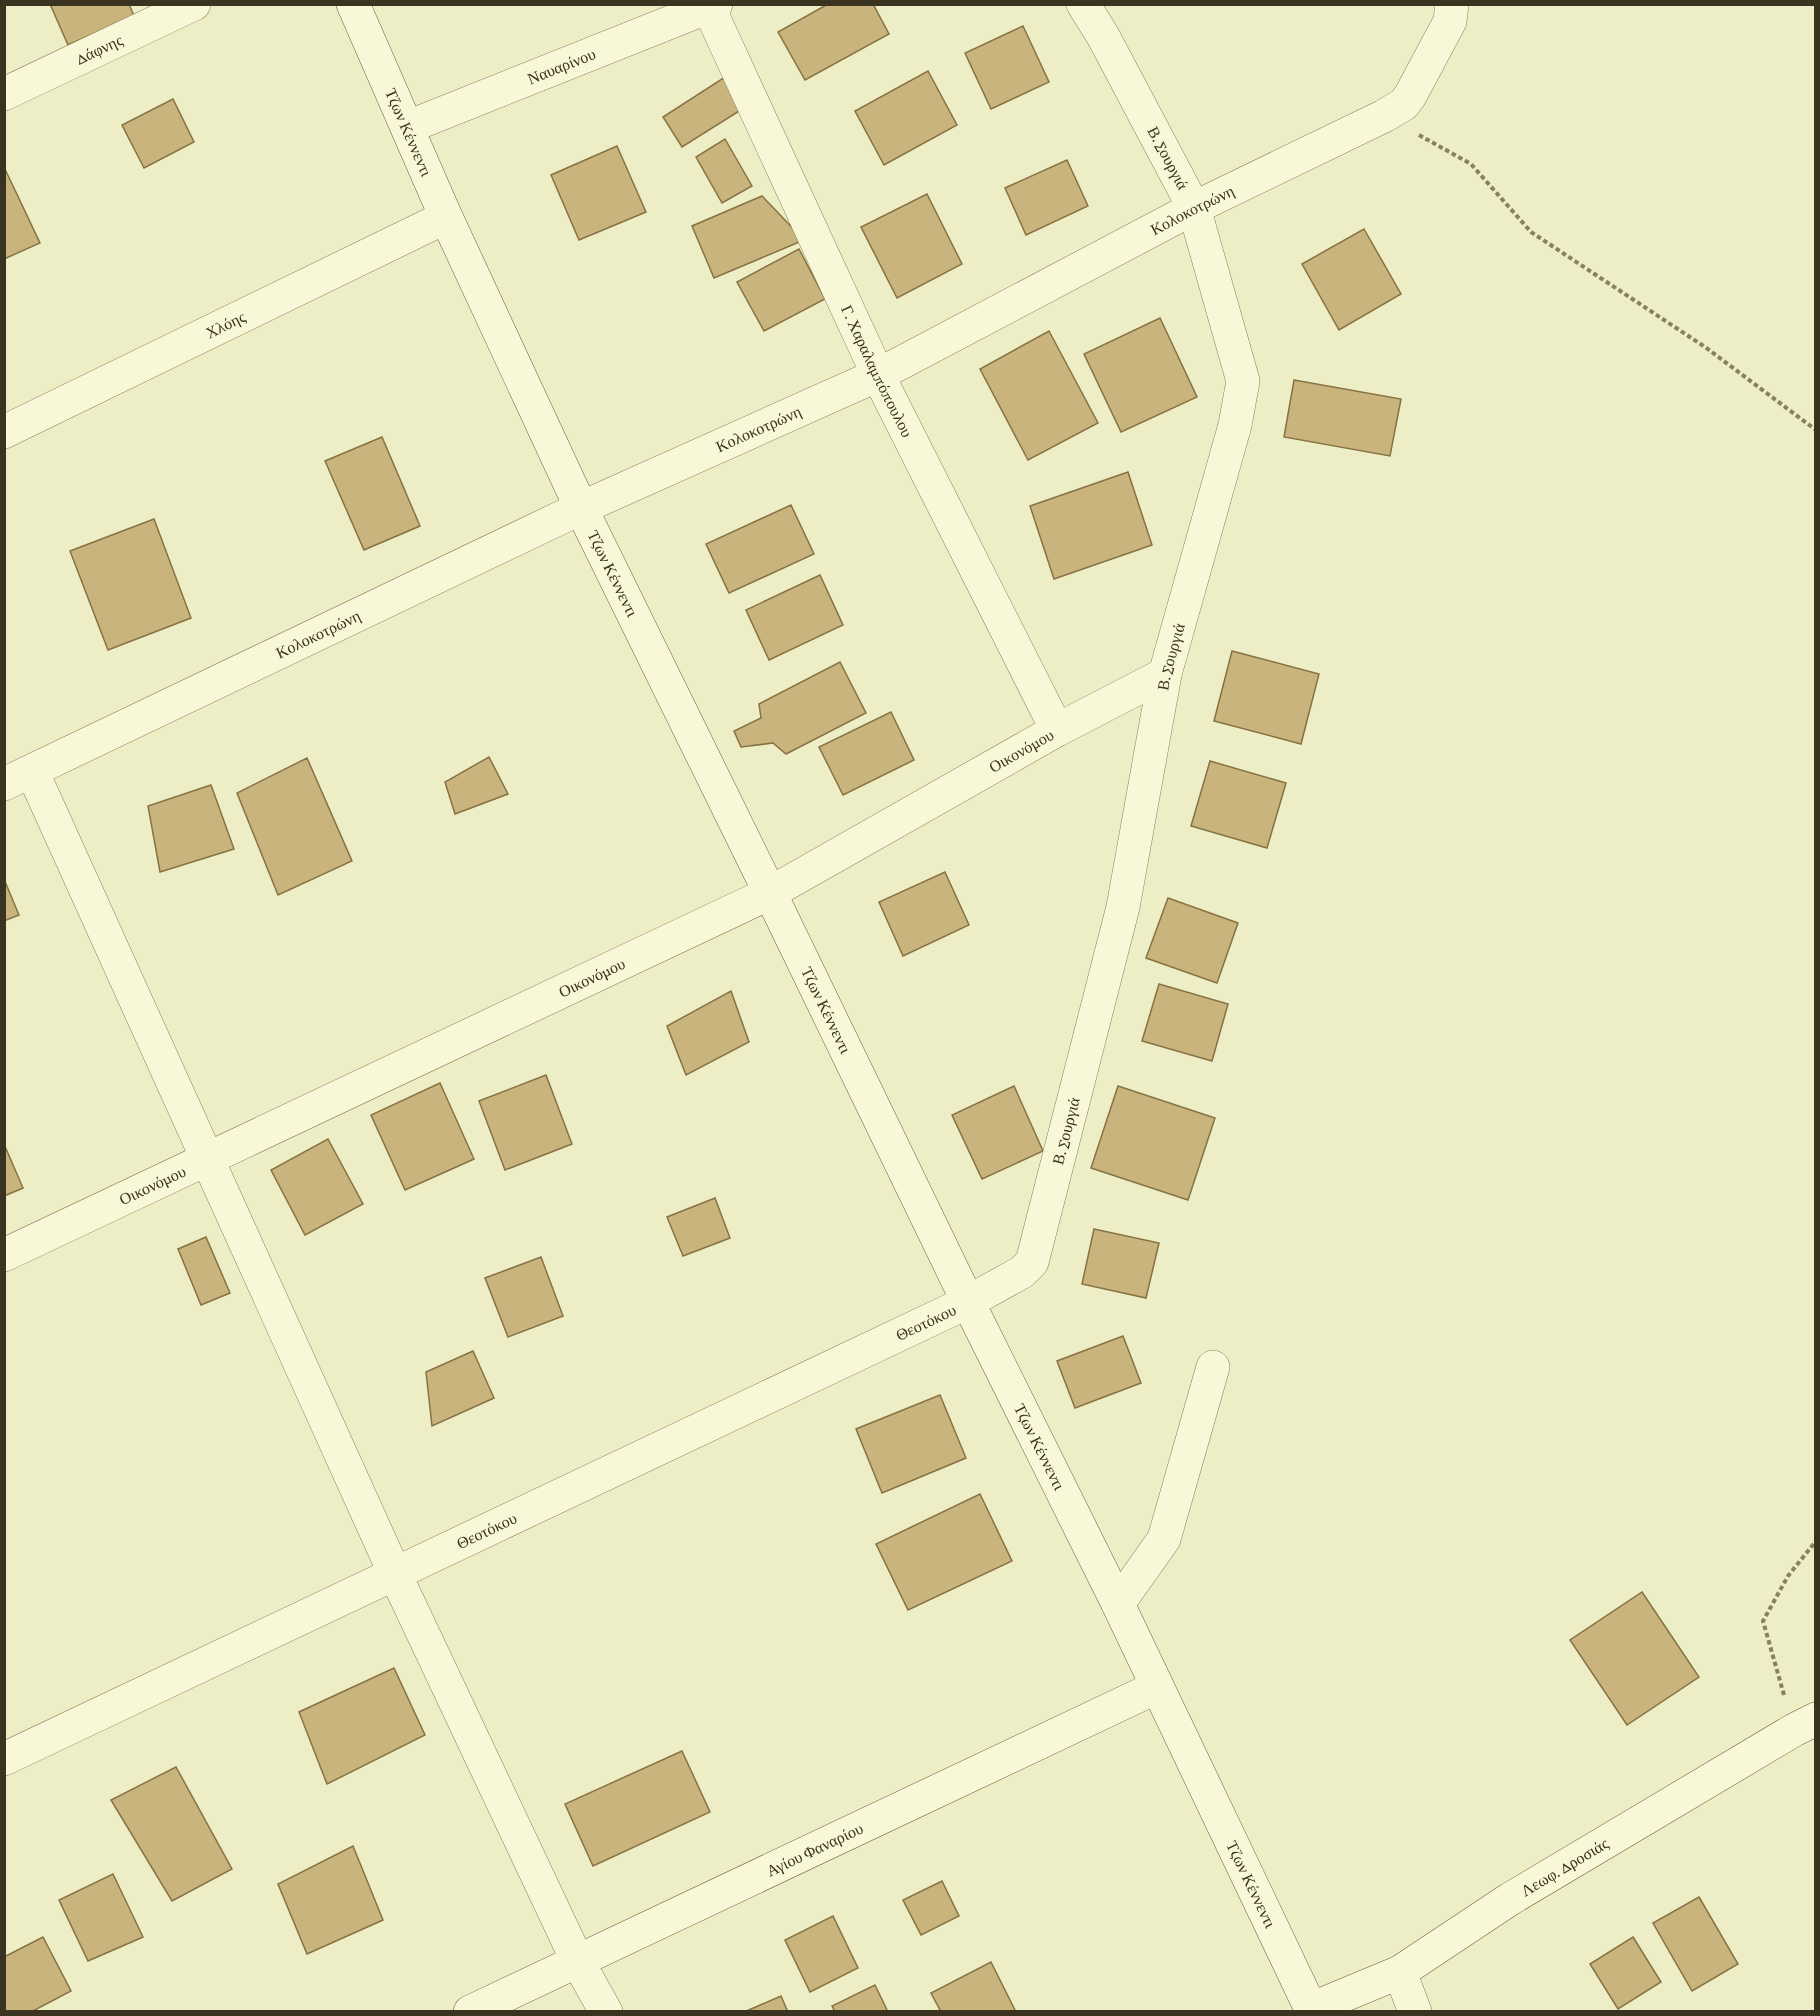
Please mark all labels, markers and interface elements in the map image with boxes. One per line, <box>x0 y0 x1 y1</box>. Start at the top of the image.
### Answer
street label: Δάφνης <box>73 30 126 67</box>
street label: Ναυαρίνου <box>525 45 598 87</box>
street label: Τζων Κέννεντι <box>382 86 436 179</box>
street label: Β. Σουργιά <box>1143 124 1192 193</box>
street label: Κολοκοτρώνη <box>1147 181 1237 238</box>
street label: Γ. Χαραλαμπόπουλου <box>838 302 916 440</box>
street label: Χλόης <box>203 307 248 341</box>
street label: Κολοκοτρώνη <box>713 402 804 455</box>
street label: Τζων Κέννεντι <box>585 527 642 620</box>
street label: Κολοκοτρώνη <box>273 606 363 661</box>
street label: Β. Σουργιά <box>1154 621 1188 692</box>
street label: Οικονόμου <box>986 725 1056 775</box>
street label: Οικονόμου <box>556 954 628 1000</box>
street label: Τζων Κέννεντι <box>798 964 855 1057</box>
street label: Β. Σουργιά <box>1049 1095 1083 1166</box>
street label: Οικονόμου <box>116 1162 188 1208</box>
street label: Θεοτόκου <box>893 1301 958 1344</box>
street label: Τζων Κέννεντι <box>1011 1401 1069 1493</box>
street label: Θεοτόκου <box>454 1509 519 1552</box>
street label: Αγίου Φαναρίου <box>763 1819 865 1879</box>
street label: Λεωφ. Δροσιάς <box>1518 1834 1612 1899</box>
street label: Τζων Κέννεντι <box>1224 1838 1280 1931</box>

